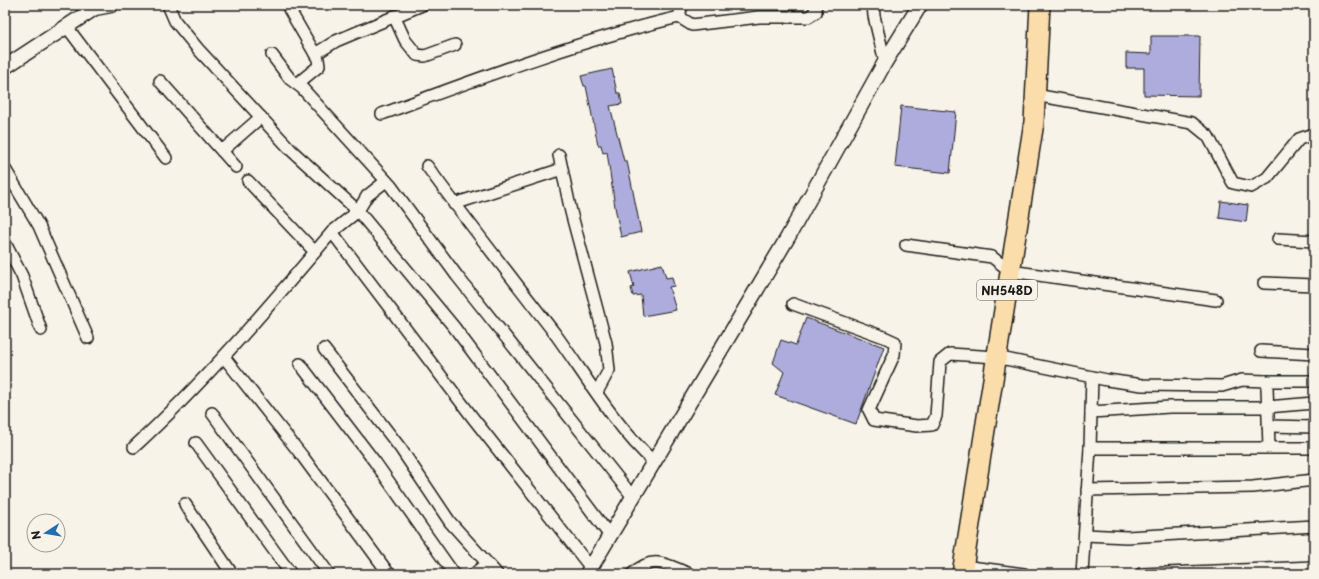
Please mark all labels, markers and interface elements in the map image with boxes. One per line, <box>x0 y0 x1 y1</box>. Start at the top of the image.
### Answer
road number: NH548D <box>977 280 1037 300</box>
north arrow <box>26 513 66 553</box>
text: N <box>26 529 45 541</box>

